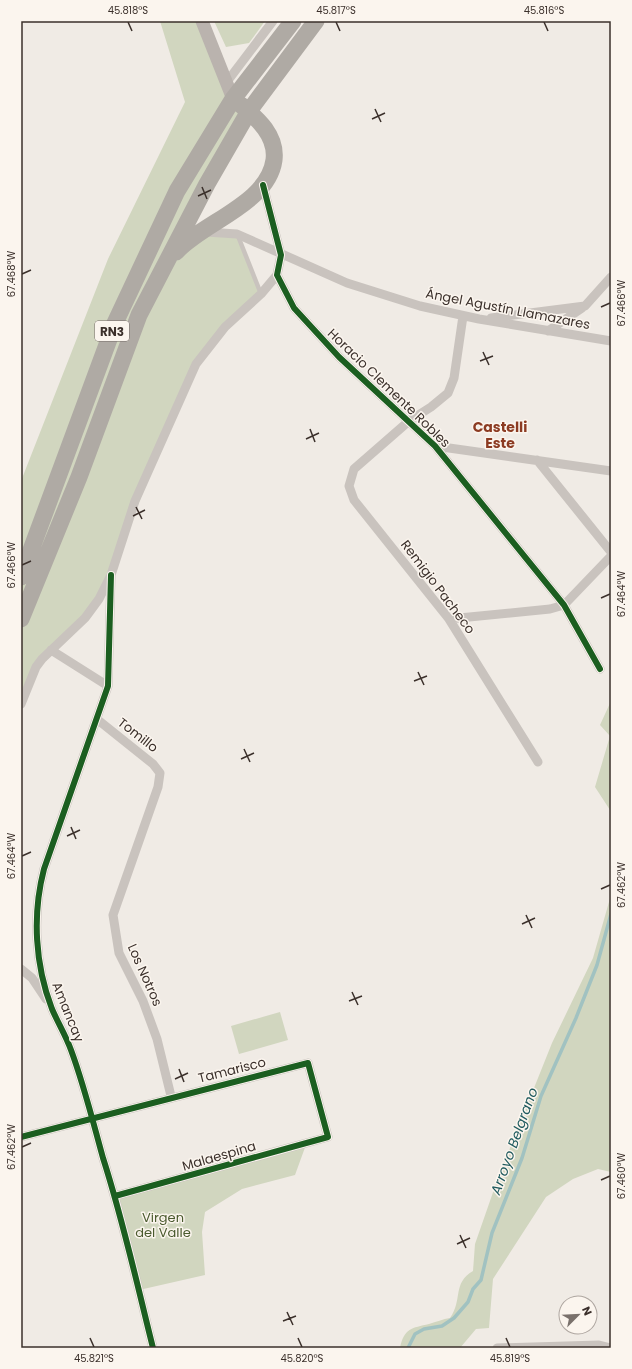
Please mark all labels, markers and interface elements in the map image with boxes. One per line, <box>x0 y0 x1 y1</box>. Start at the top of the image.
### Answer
text: 45.818°S <box>108 3 148 18</box>
text: 45.817°S <box>316 3 356 18</box>
text: 45.816°S <box>524 3 564 18</box>
text: 67.468°W <box>4 250 19 297</box>
text: 67.466°W <box>614 279 629 326</box>
street label: Ángel Agustín Llamazares <box>424 284 592 334</box>
road number: RN3 <box>95 321 129 341</box>
street label: Horacio Clemente Robles <box>323 324 455 452</box>
district label: Castelli Este <box>473 417 527 453</box>
street label: Remigio Pacheco <box>396 536 480 638</box>
text: 67.466°W <box>4 541 19 588</box>
text: 67.464°W <box>614 570 629 617</box>
street label: Tomillo <box>114 713 162 757</box>
text: 67.464°W <box>4 832 19 879</box>
text: 67.462°W <box>614 862 629 908</box>
street label: Los Notros <box>123 941 167 1009</box>
street label: Amancay <box>47 979 89 1046</box>
street label: Tamarisco <box>196 1052 268 1088</box>
water label: Arroyo Belgrano <box>485 1085 543 1198</box>
text: 67.462°W <box>4 1124 19 1170</box>
street label: Malaespina <box>180 1136 258 1176</box>
text: 67.460°W <box>614 1152 629 1199</box>
park label: Virgen del Valle <box>135 1208 191 1242</box>
north arrow <box>558 1295 598 1335</box>
text: N <box>578 1304 596 1318</box>
text: 45.821°S <box>74 1351 114 1366</box>
text: 45.820°S <box>281 1351 324 1366</box>
text: 45.819°S <box>490 1351 530 1366</box>

